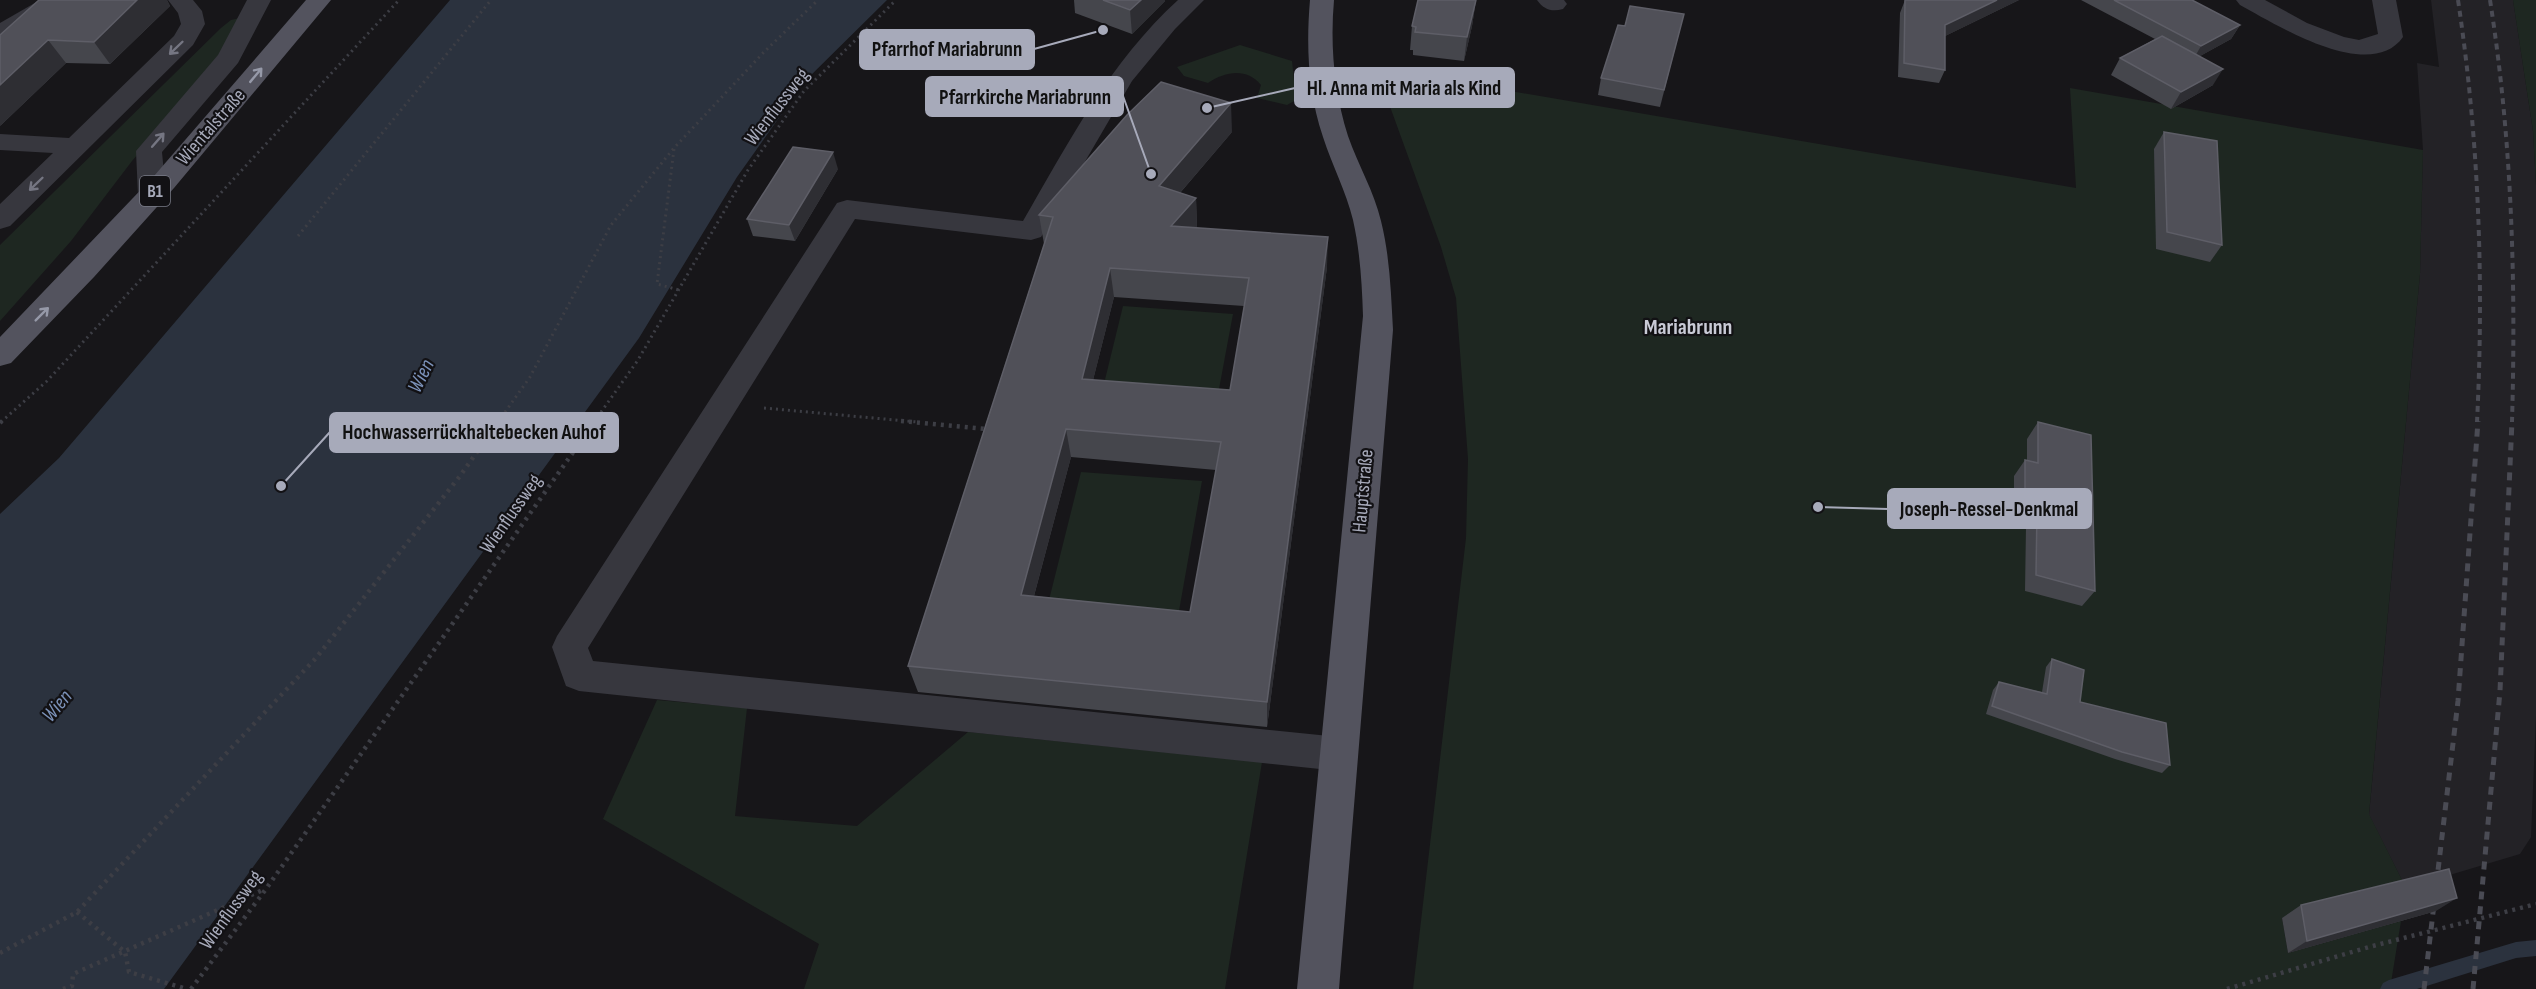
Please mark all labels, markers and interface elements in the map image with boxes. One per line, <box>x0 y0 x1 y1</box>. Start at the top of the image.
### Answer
callout: Pfarrhof Mariabrunn <box>860 30 1034 69</box>
text: Pfarrhof Mariabrunn <box>872 37 1022 62</box>
one-way arrow <box>168 41 183 55</box>
street label: Wienflussweg <box>739 63 815 151</box>
one-way arrow <box>250 67 263 83</box>
callout: Hl. Anna mit Maria als Kind <box>1295 68 1514 107</box>
text: Hl. Anna mit Maria als Kind <box>1307 76 1501 101</box>
callout: Pfarrkirche Mariabrunn <box>926 77 1123 116</box>
street label: Wientalstraße <box>171 84 251 170</box>
text: Pfarrkirche Mariabrunn <box>939 85 1111 110</box>
one-way arrow <box>152 132 165 148</box>
road number: B1 <box>140 176 170 206</box>
one-way arrow <box>29 177 44 192</box>
one-way arrow <box>34 306 49 321</box>
district label: Mariabrunn <box>1644 314 1732 341</box>
water label: Wien <box>402 355 440 397</box>
callout: Hochwasserrückhaltebecken Auhof <box>330 413 618 452</box>
text: Hochwasserrückhaltebecken Auhof <box>342 420 606 445</box>
street label: Hauptstraße <box>1347 448 1379 534</box>
street label: Wienflussweg <box>475 470 547 558</box>
callout: Joseph-Ressel-Denkmal <box>1888 489 2091 528</box>
text: Joseph-Ressel-Denkmal <box>1899 497 2078 522</box>
water label: Wien <box>36 685 78 727</box>
street label: Wienflussweg <box>194 866 268 954</box>

